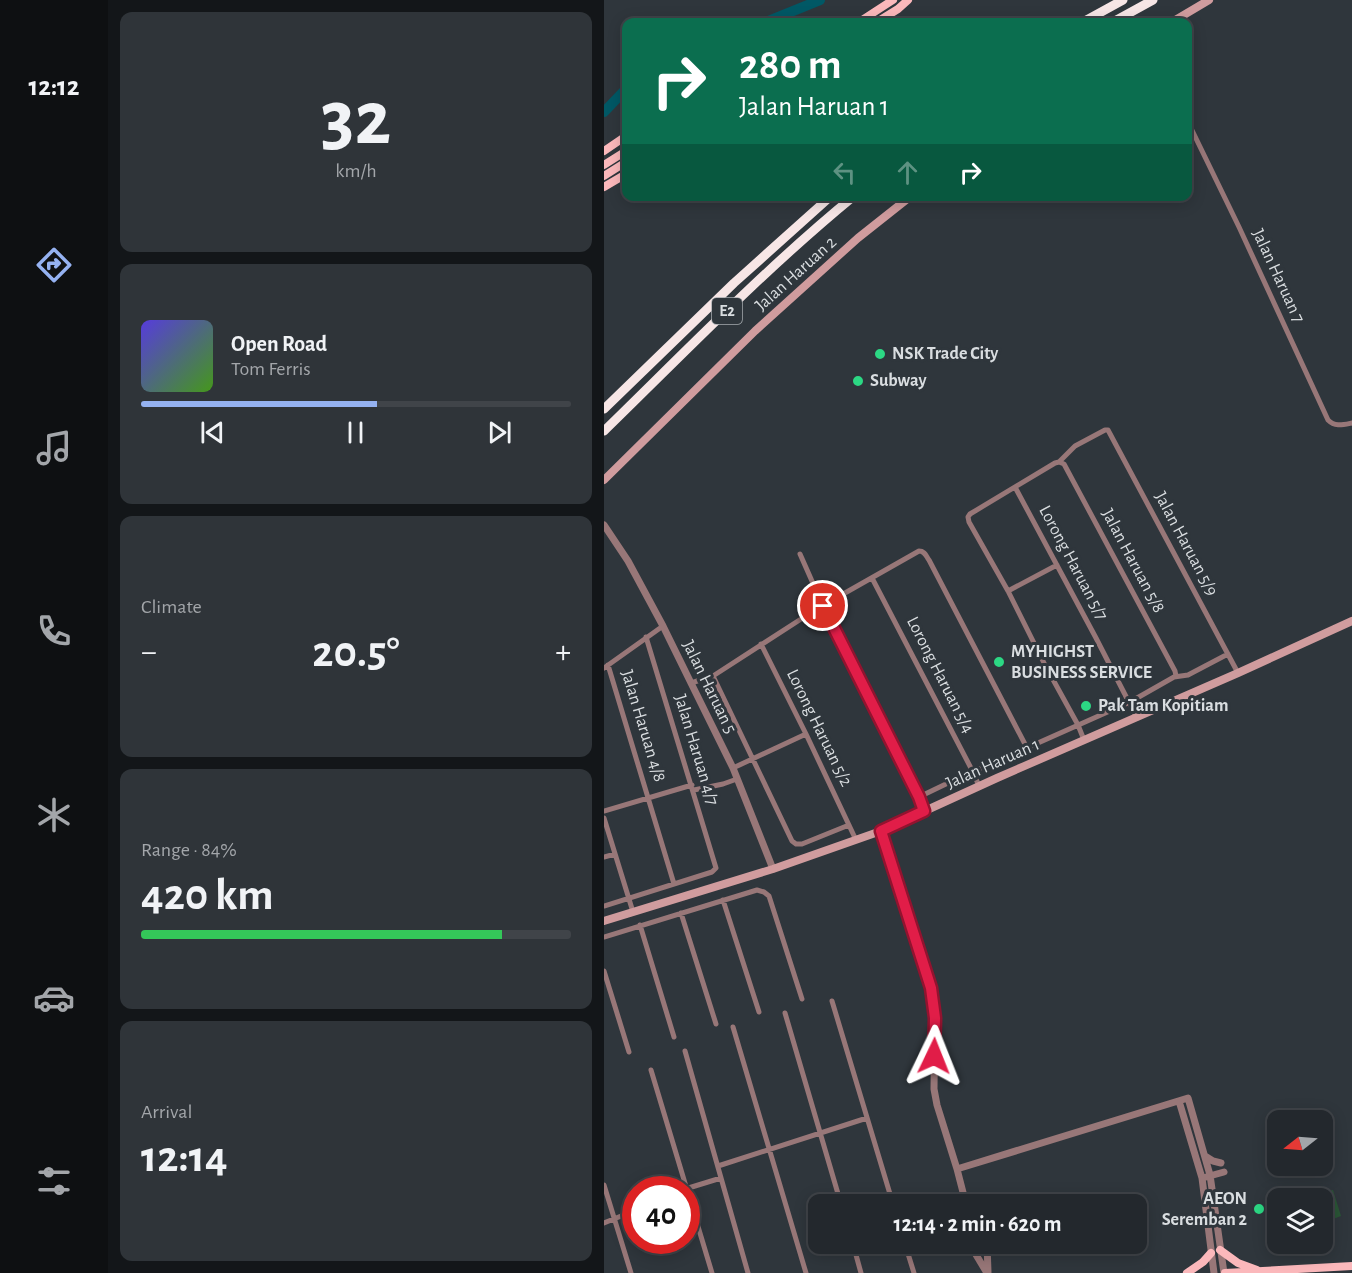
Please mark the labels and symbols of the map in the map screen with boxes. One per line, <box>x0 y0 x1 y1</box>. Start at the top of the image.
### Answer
street label: Jalan Haruan 7 <box>1248 226 1308 326</box>
street label: Jalan Haruan 2 <box>752 233 840 315</box>
road number: E2 <box>712 298 742 324</box>
place label: NSK Trade City <box>892 345 999 363</box>
marker: NSK Trade City <box>873 347 887 361</box>
place label: Subway <box>870 372 927 390</box>
marker: Subway <box>851 374 865 388</box>
street label: Jalan Haruan 5/9 <box>1151 489 1221 599</box>
street label: Lorong Haruan 5/7 <box>1035 503 1111 623</box>
street label: Jalan Haruan 5/8 <box>1098 506 1168 616</box>
pin <box>797 580 848 631</box>
street label: Lorong Haruan 5/4 <box>903 614 977 736</box>
street label: Jalan Haruan 5 <box>679 637 739 737</box>
place label: MYHIGHST BUSINESS SERVICE <box>1011 643 1152 682</box>
marker: MYHIGHST BUSINESS SERVICE <box>992 655 1006 669</box>
street label: Lorong Haruan 5/2 <box>783 667 855 789</box>
street label: Jalan Haruan 4/8 <box>617 668 669 784</box>
street label: Jalan Haruan 4/7 <box>671 692 721 808</box>
place label: Pak Tam Kopitiam <box>1098 697 1228 715</box>
marker: Pak Tam Kopitiam <box>1079 699 1093 713</box>
street label: Jalan Haruan 1 <box>944 735 1042 793</box>
position arrow <box>902 1024 966 1088</box>
north arrow <box>1267 1110 1333 1176</box>
speed limit sign: 40 <box>622 1176 700 1254</box>
place label: AEON Seremban 2 <box>1162 1190 1248 1229</box>
marker: AEON Seremban 2 <box>1252 1202 1266 1216</box>

